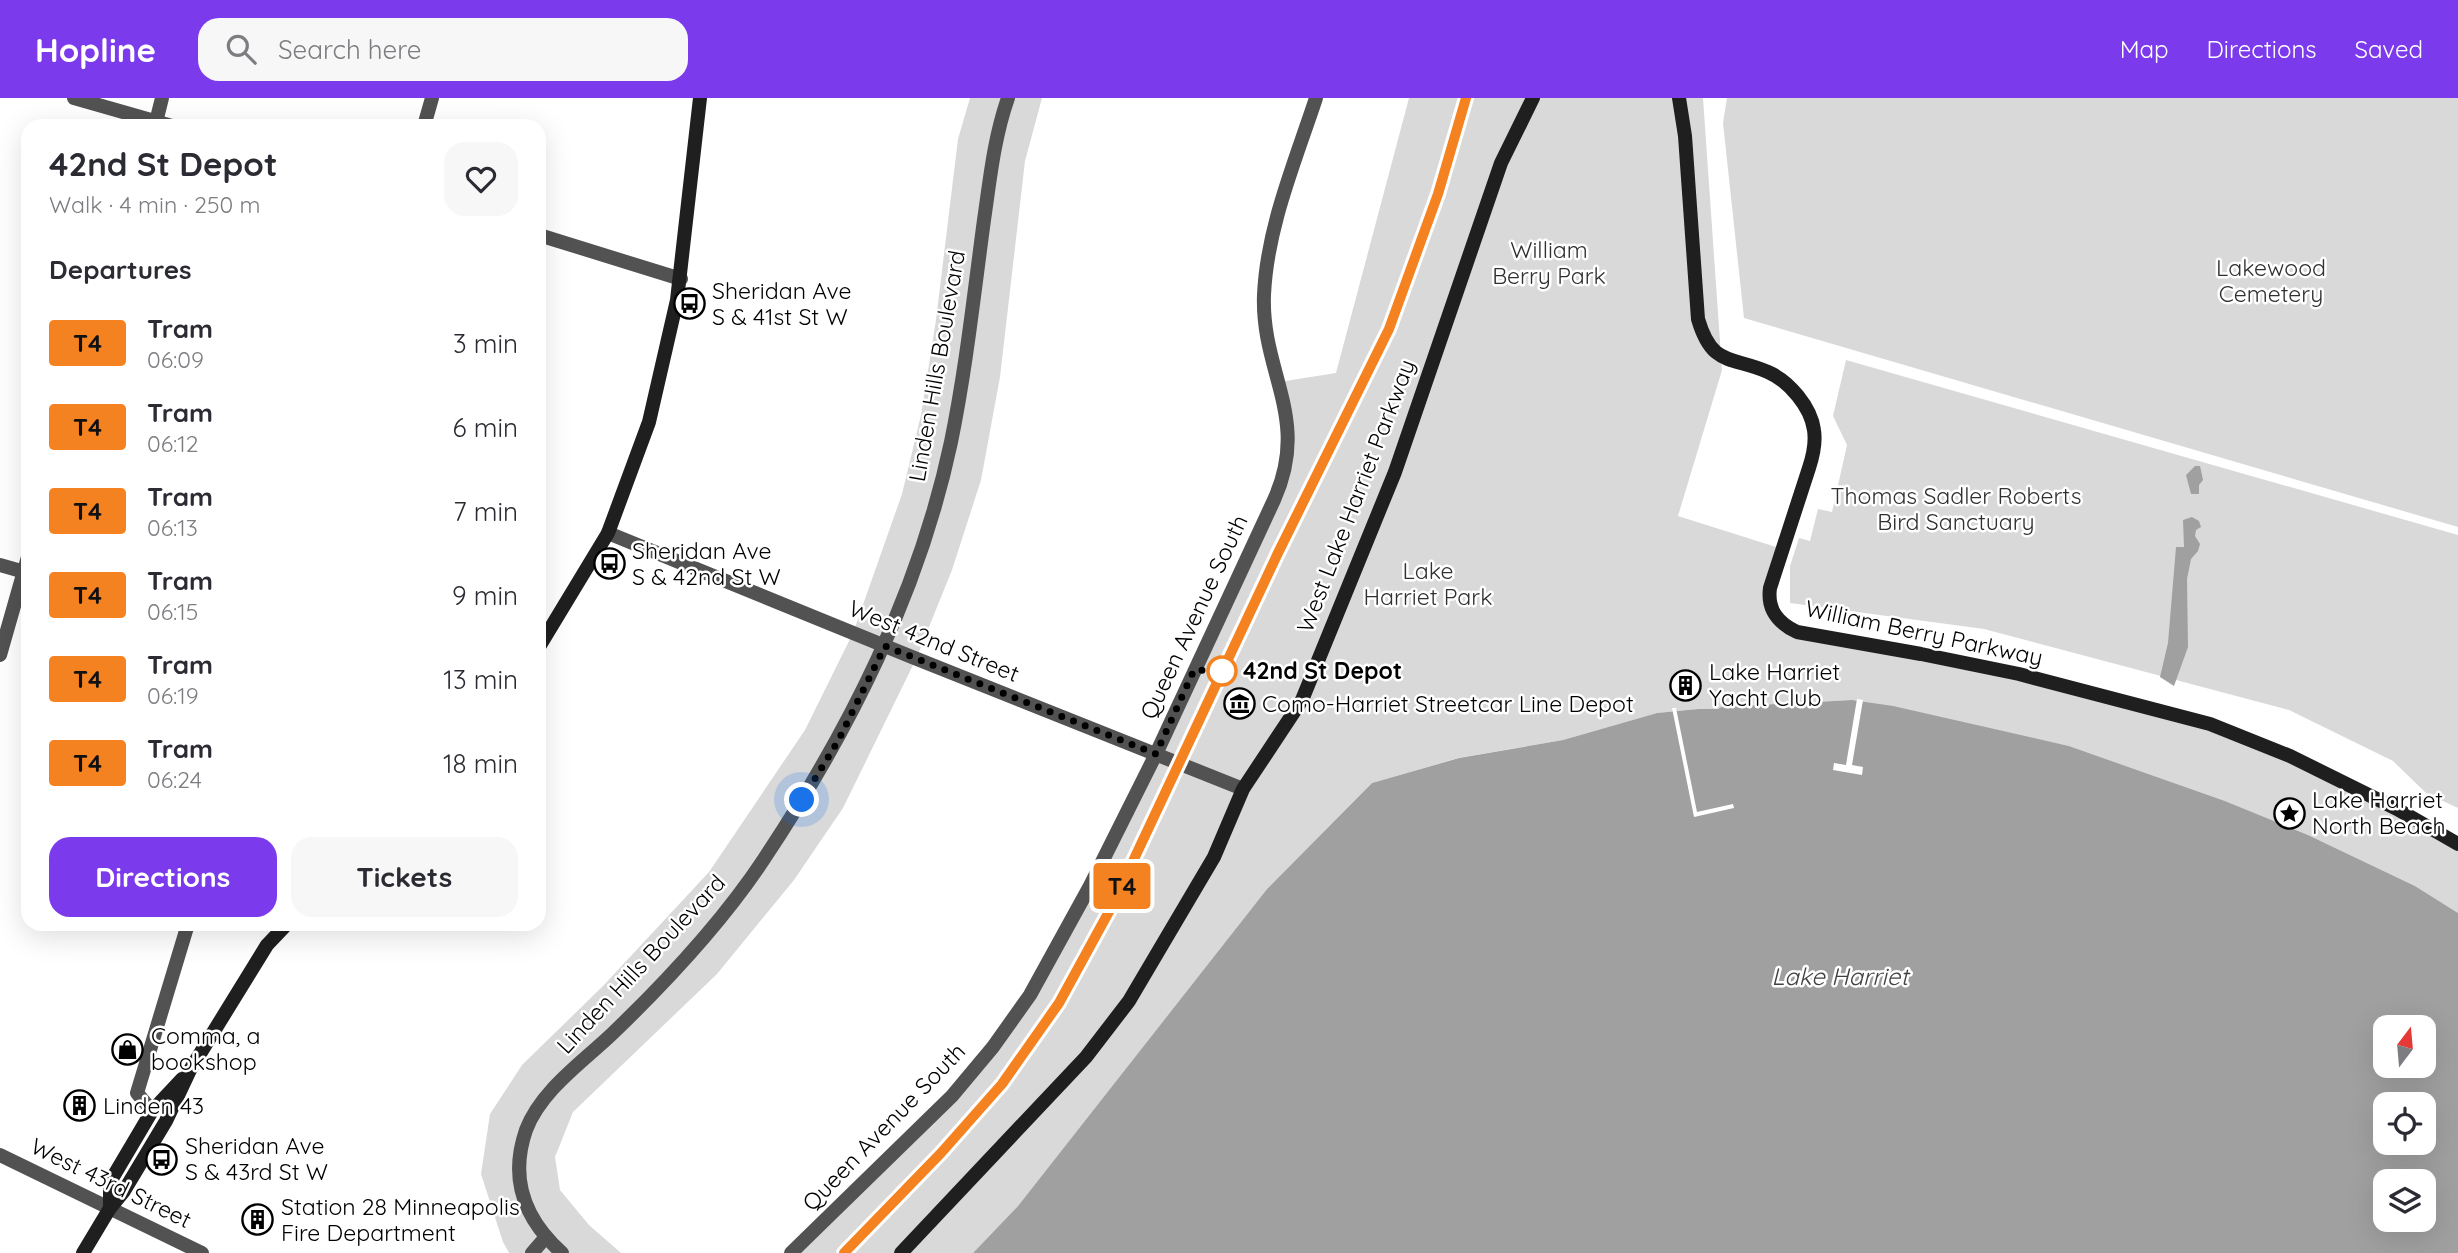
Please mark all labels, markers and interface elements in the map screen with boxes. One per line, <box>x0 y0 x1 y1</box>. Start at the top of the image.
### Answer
search box <box>198 18 688 81</box>
text: Hopline <box>35 29 156 70</box>
icon: search <box>222 30 260 68</box>
text: Search here <box>278 33 421 66</box>
text: Map <box>2120 34 2169 64</box>
text: Directions <box>2207 34 2317 64</box>
text: Saved <box>2355 34 2423 64</box>
button: heart <box>444 142 518 216</box>
text: 42nd St Depot <box>49 143 277 184</box>
text: Walk · 4 min · 250 m <box>49 190 260 219</box>
park label: William Berry Park <box>1492 235 1606 290</box>
street label: Linden Hills Boulevard <box>902 248 971 484</box>
text: Departures <box>49 253 192 286</box>
park label: Lakewood Cemetery <box>2216 253 2326 308</box>
place label: Sheridan Ave S & 41st St W <box>712 276 852 331</box>
bus stop icon: Sheridan Ave S & 41st St W <box>672 287 706 321</box>
text: Tram <box>147 312 213 345</box>
text: 3 min <box>453 327 518 360</box>
text: T4 <box>73 328 102 358</box>
text: 06:09 <box>147 345 204 374</box>
street label: West Lake Harriet Parkway <box>1290 355 1421 637</box>
text: Tram <box>147 396 213 429</box>
text: 6 min <box>453 411 518 444</box>
text: T4 <box>73 412 102 442</box>
text: 06:12 <box>147 429 199 458</box>
text: Tram <box>147 480 213 513</box>
park label: Thomas Sadler Roberts Bird Sanctuary <box>1831 481 2081 536</box>
text: 7 min <box>453 495 518 528</box>
text: T4 <box>73 496 102 526</box>
street label: Queen Avenue South <box>1133 510 1254 724</box>
text: 06:13 <box>147 513 198 542</box>
place label: Sheridan Ave S & 42nd St W <box>632 536 781 591</box>
bus stop icon: Sheridan Ave S & 42nd St W <box>592 547 626 581</box>
park label: Lake Harriet Park <box>1364 556 1492 611</box>
text: Tram <box>147 564 213 597</box>
text: 9 min <box>452 579 518 612</box>
text: T4 <box>73 580 102 610</box>
street label: West 42nd Street <box>845 593 1024 688</box>
street label: William Berry Parkway <box>1803 593 2045 672</box>
text: 06:15 <box>147 597 198 626</box>
text: Tram <box>147 648 213 681</box>
marker: 42nd St Depot <box>1207 656 1237 686</box>
place label: 42nd St Depot <box>1243 656 1402 685</box>
place label: Lake Harriet Yacht Club <box>1709 657 1840 712</box>
text: 13 min <box>443 663 518 696</box>
text: T4 <box>73 664 102 694</box>
building icon: Lake Harriet Yacht Club <box>1669 668 1703 702</box>
text: 06:19 <box>147 681 199 710</box>
museum icon: Como-Harriet Streetcar Line Depot <box>1222 687 1256 721</box>
place label: Como-Harriet Streetcar Line Depot <box>1262 689 1634 718</box>
text: Tram <box>147 732 213 765</box>
text: 18 min <box>443 747 518 780</box>
text: T4 <box>73 748 102 778</box>
text: 06:24 <box>147 765 202 794</box>
your location <box>784 782 819 817</box>
place label: Lake Harriet North Beach <box>2312 785 2446 840</box>
place icon: Lake Harriet North Beach <box>2272 796 2306 830</box>
button: Directions <box>49 837 277 917</box>
button: Tickets <box>291 837 518 917</box>
line badge: T4 <box>1090 863 1154 909</box>
street label: Linden Hills Boulevard <box>550 868 731 1059</box>
text: T4 <box>1107 871 1137 901</box>
water label: Lake Harriet <box>1772 961 1911 991</box>
north arrow <box>2373 1015 2436 1078</box>
map controls <box>2373 1015 2436 1232</box>
place label: Comma, a bookshop <box>151 1021 260 1076</box>
shop icon: Comma, a bookshop <box>111 1032 145 1066</box>
street label: Queen Avenue South <box>796 1037 971 1217</box>
building icon: Linden 43 <box>63 1089 97 1123</box>
place label: Linden 43 <box>103 1091 204 1120</box>
button: locate <box>2373 1092 2436 1155</box>
street label: West 43rd Street <box>26 1131 197 1234</box>
place label: Sheridan Ave S & 43rd St W <box>185 1131 328 1186</box>
bus stop icon: Sheridan Ave S & 43rd St W <box>145 1142 179 1176</box>
button: layers <box>2373 1169 2436 1232</box>
place label: Station 28 Minneapolis Fire Department <box>281 1192 520 1247</box>
building icon: Station 28 Minneapolis Fire Department <box>241 1203 275 1237</box>

